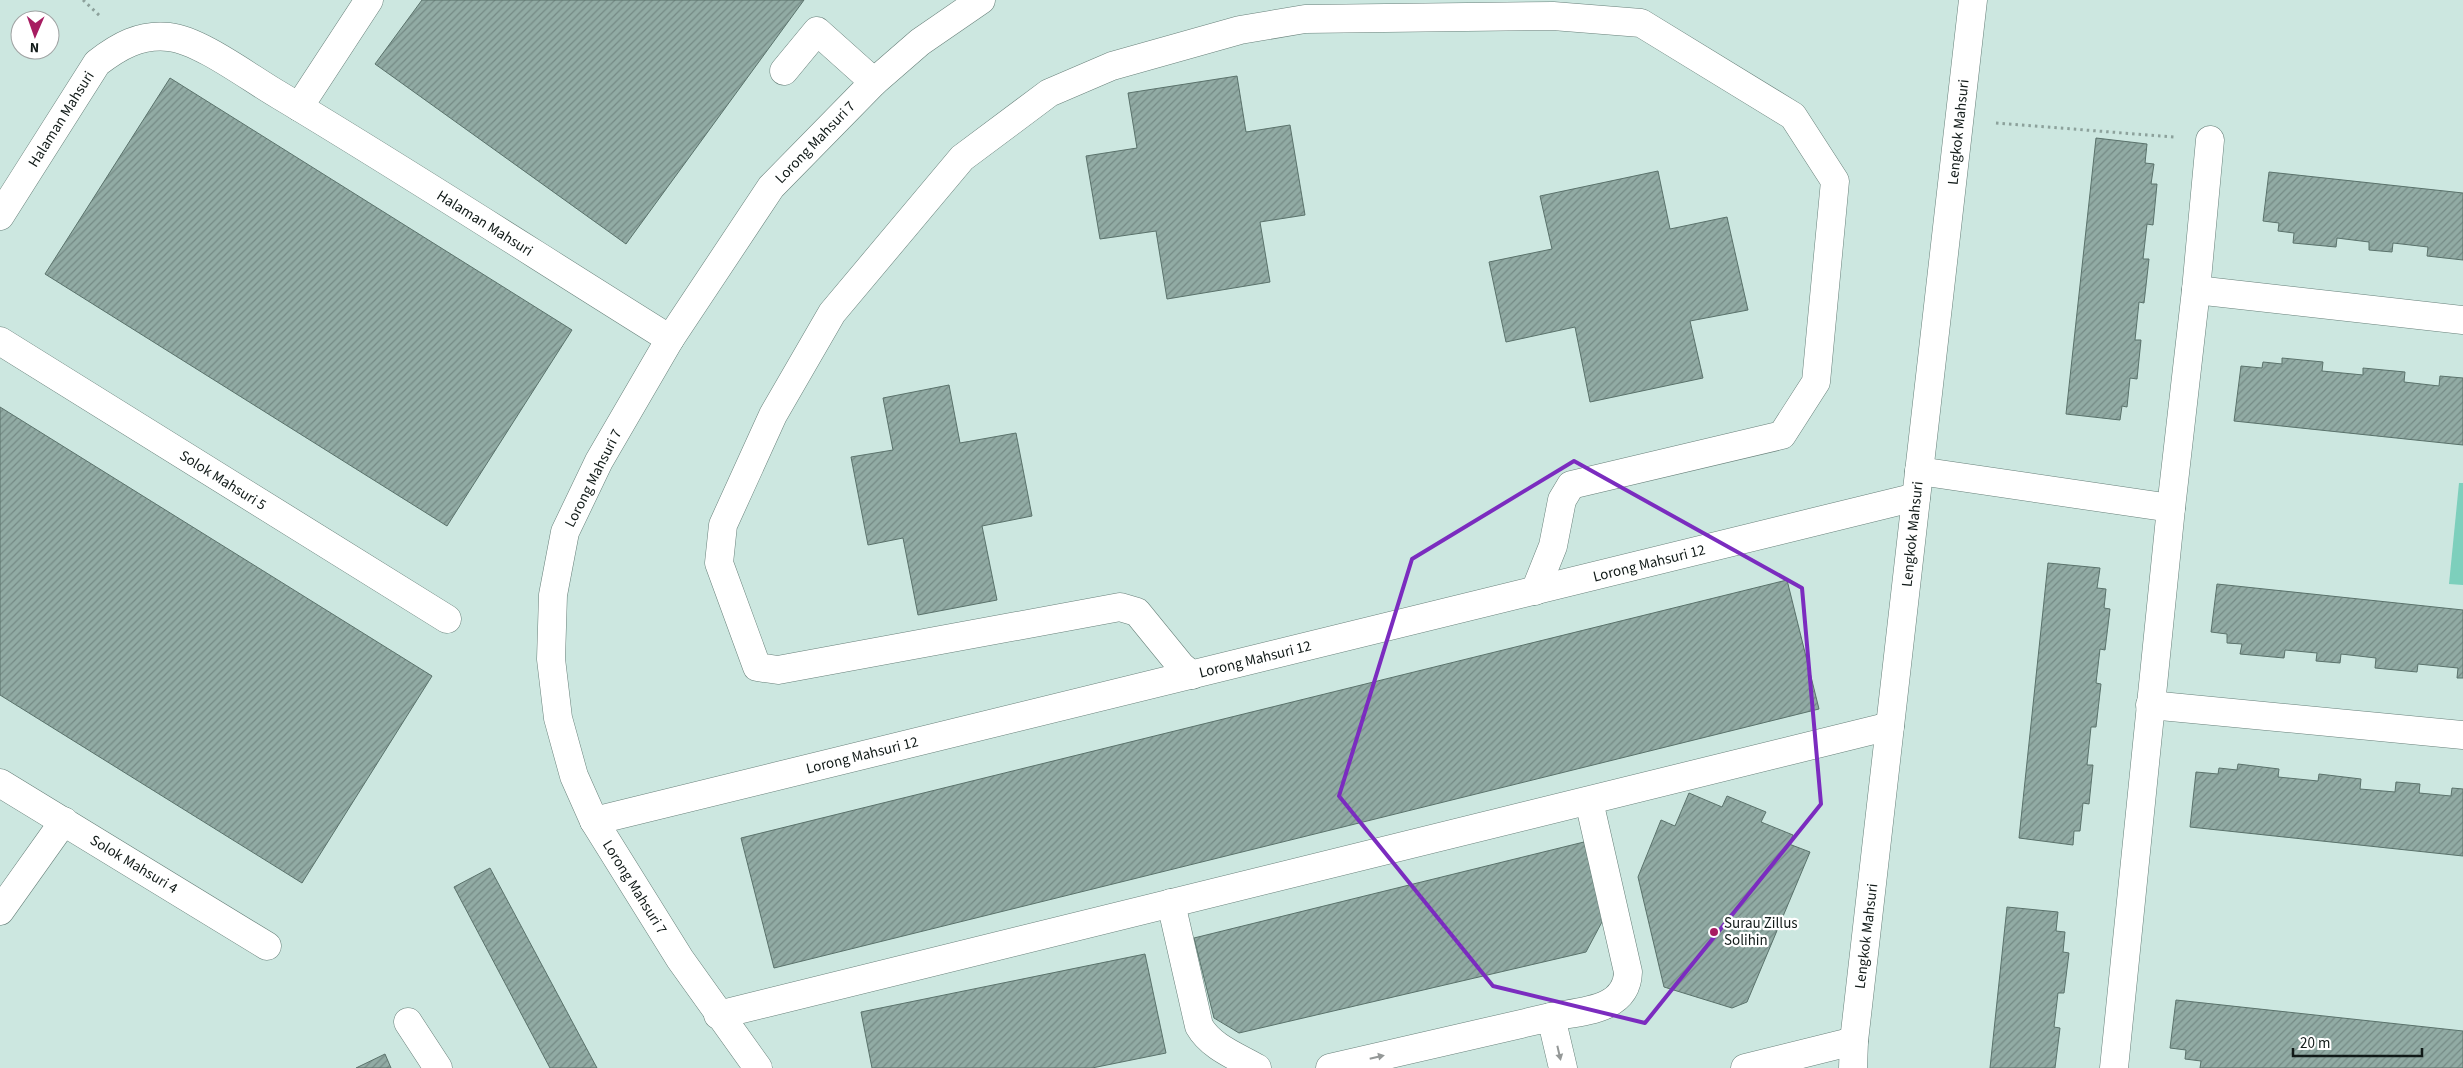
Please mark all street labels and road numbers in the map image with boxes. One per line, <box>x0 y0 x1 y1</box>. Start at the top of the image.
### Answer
street label: Halaman Mahsuri <box>23 67 99 171</box>
street label: Lengkok Mahsuri <box>1943 78 1974 186</box>
street label: Lorong Mahsuri 7 <box>770 96 860 188</box>
street label: Halaman Mahsuri <box>433 185 537 261</box>
street label: Lorong Mahsuri 7 <box>560 426 627 531</box>
street label: Solok Mahsuri 5 <box>175 445 270 516</box>
street label: Lengkok Mahsuri <box>1897 480 1928 588</box>
street label: Lorong Mahsuri 12 <box>1591 539 1707 588</box>
street label: Lorong Mahsuri 12 <box>1197 635 1313 684</box>
street label: Lorong Mahsuri 12 <box>804 731 920 780</box>
street label: Solok Mahsuri 4 <box>86 830 182 899</box>
street label: Lorong Mahsuri 7 <box>597 836 672 938</box>
street label: Lengkok Mahsuri <box>1850 882 1883 990</box>

